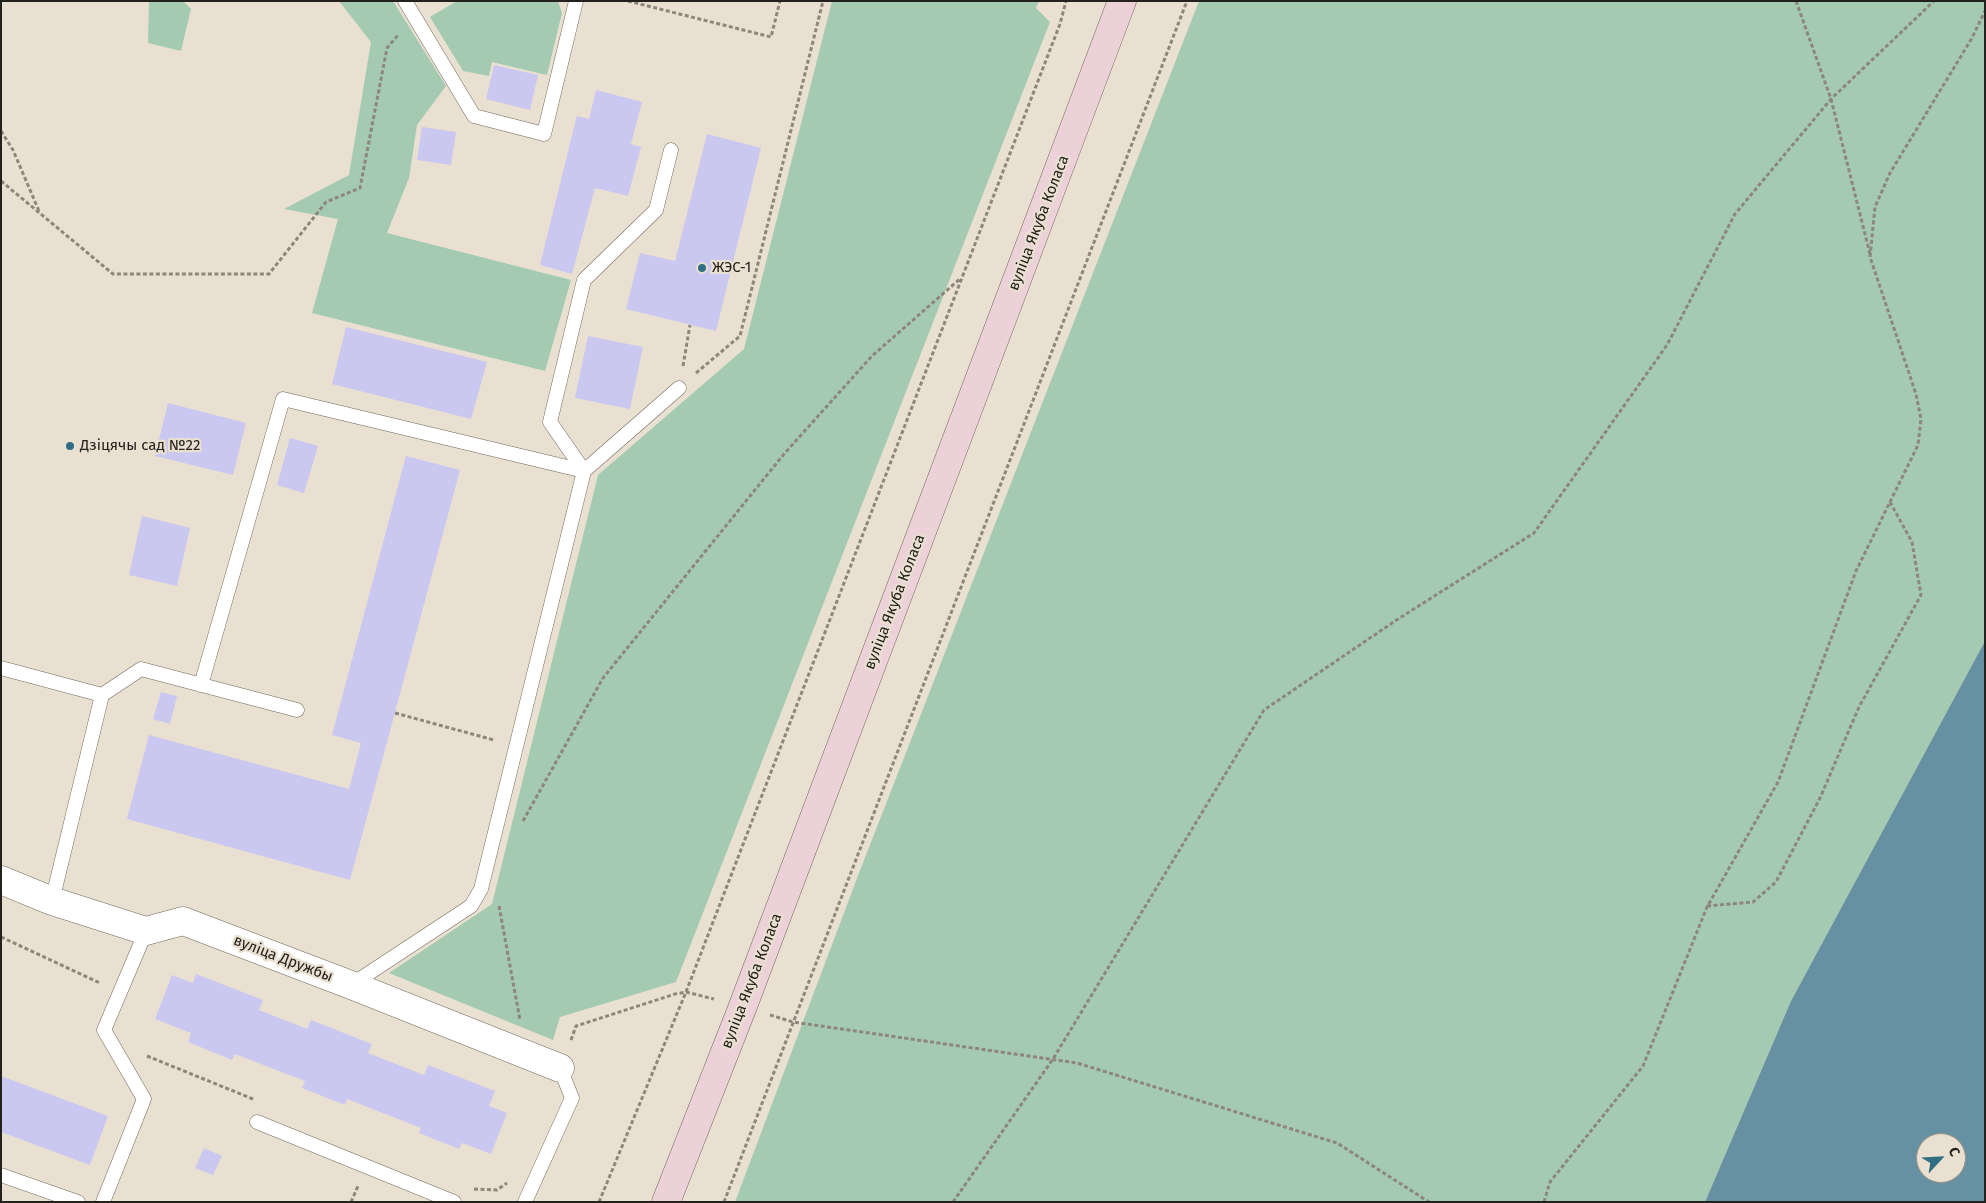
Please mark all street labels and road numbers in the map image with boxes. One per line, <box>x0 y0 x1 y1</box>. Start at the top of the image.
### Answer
street label: вуліца Якуба Коласа <box>1005 153 1073 293</box>
street label: вуліца Якуба Коласа <box>861 532 929 672</box>
street label: вуліца Якуба Коласа <box>718 911 786 1051</box>
street label: вуліца Дружбы <box>231 932 335 986</box>

